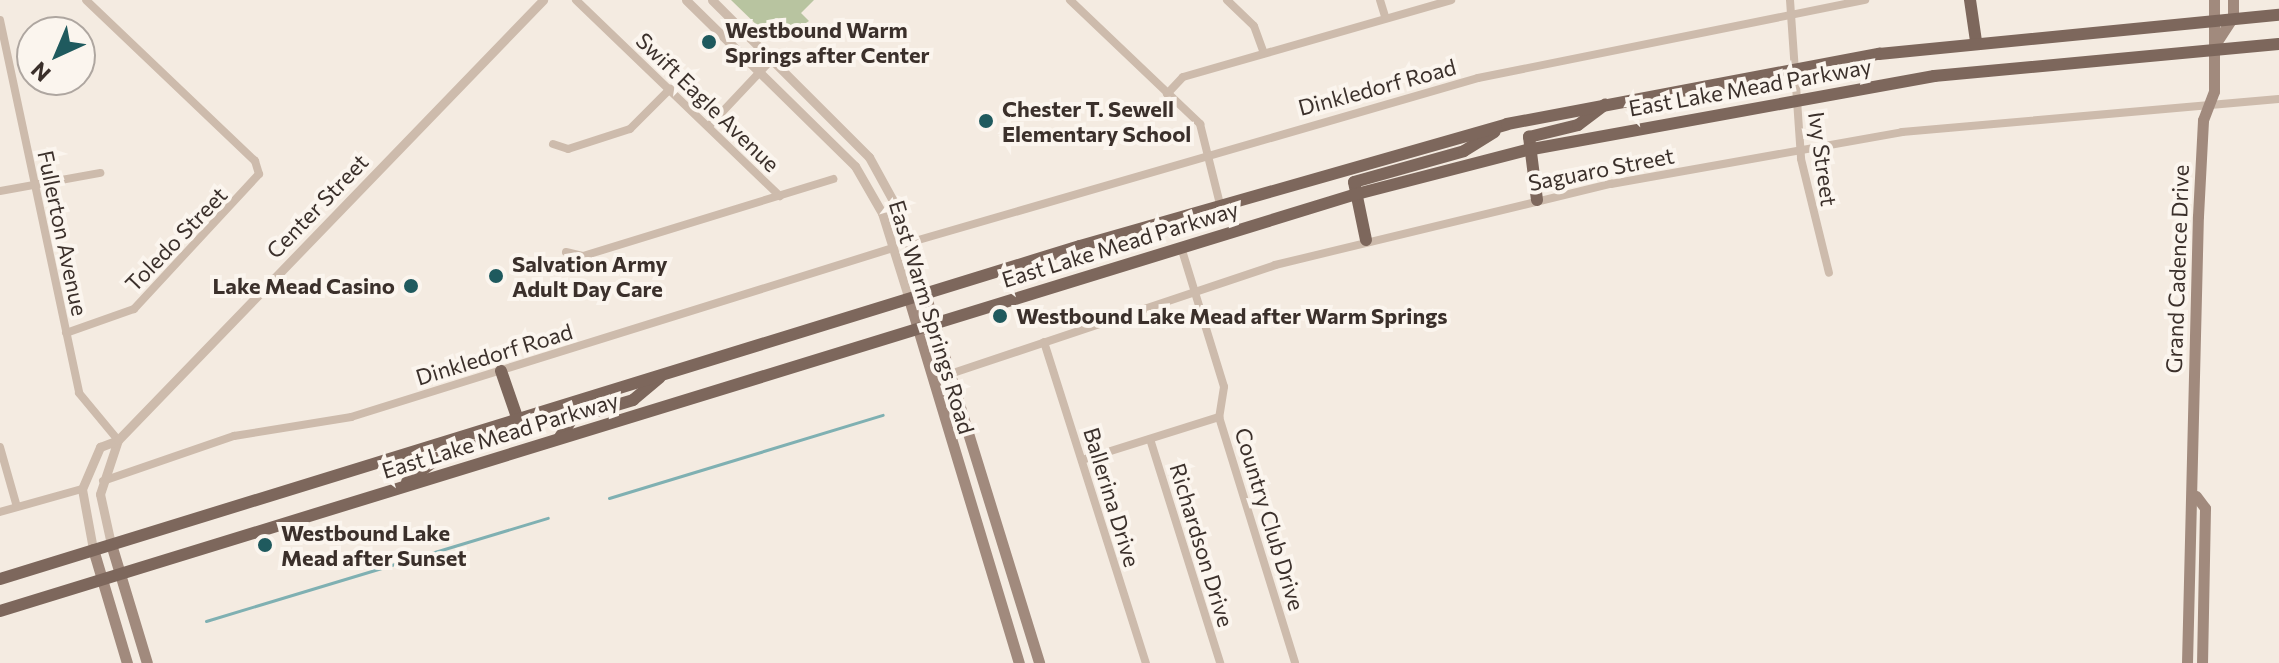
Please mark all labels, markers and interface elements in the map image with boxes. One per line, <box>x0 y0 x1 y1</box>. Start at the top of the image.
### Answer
north arrow <box>16 16 96 96</box>
place label: Westbound Warm Springs after Center <box>725 16 930 68</box>
street label: Swift Eagle Avenue <box>631 27 785 177</box>
marker: Westbound Warm Springs after Center <box>700 33 718 51</box>
street label: Dinkledorf Road <box>1295 53 1459 121</box>
street label: East Lake Mead Parkway <box>1626 53 1874 121</box>
text: N <box>25 57 56 88</box>
place label: Chester T. Sewell Elementary School <box>1002 95 1191 146</box>
street label: Ivy Street <box>1803 110 1843 208</box>
marker: Chester T. Sewell Elementary School <box>977 112 995 130</box>
street label: Saguaro Street <box>1526 142 1676 196</box>
street label: Fullerton Avenue <box>33 148 93 318</box>
street label: Center Street <box>261 148 373 264</box>
street label: Grand Cadence Drive <box>2160 164 2194 374</box>
street label: Toledo Street <box>120 181 232 297</box>
street label: East Lake Mead Parkway <box>998 195 1242 293</box>
street label: East Warm Springs Road <box>884 197 980 437</box>
place label: Salvation Army Adult Day Care <box>512 250 667 302</box>
marker: Salvation Army Adult Day Care <box>487 267 505 285</box>
place label: Lake Mead Casino <box>213 273 395 299</box>
marker: Lake Mead Casino <box>402 277 420 295</box>
place label: Westbound Lake Mead after Warm Springs <box>1016 303 1448 329</box>
marker: Westbound Lake Mead after Warm Springs <box>991 307 1009 325</box>
street label: Dinkledorf Road <box>412 318 576 390</box>
street label: East Lake Mead Parkway <box>378 386 622 484</box>
street label: Ballerina Drive <box>1078 424 1146 570</box>
street label: Country Club Drive <box>1230 424 1310 614</box>
street label: Richardson Drive <box>1165 460 1239 630</box>
place label: Westbound Lake Mead after Sunset <box>281 519 467 570</box>
marker: Westbound Lake Mead after Sunset <box>256 536 274 554</box>

